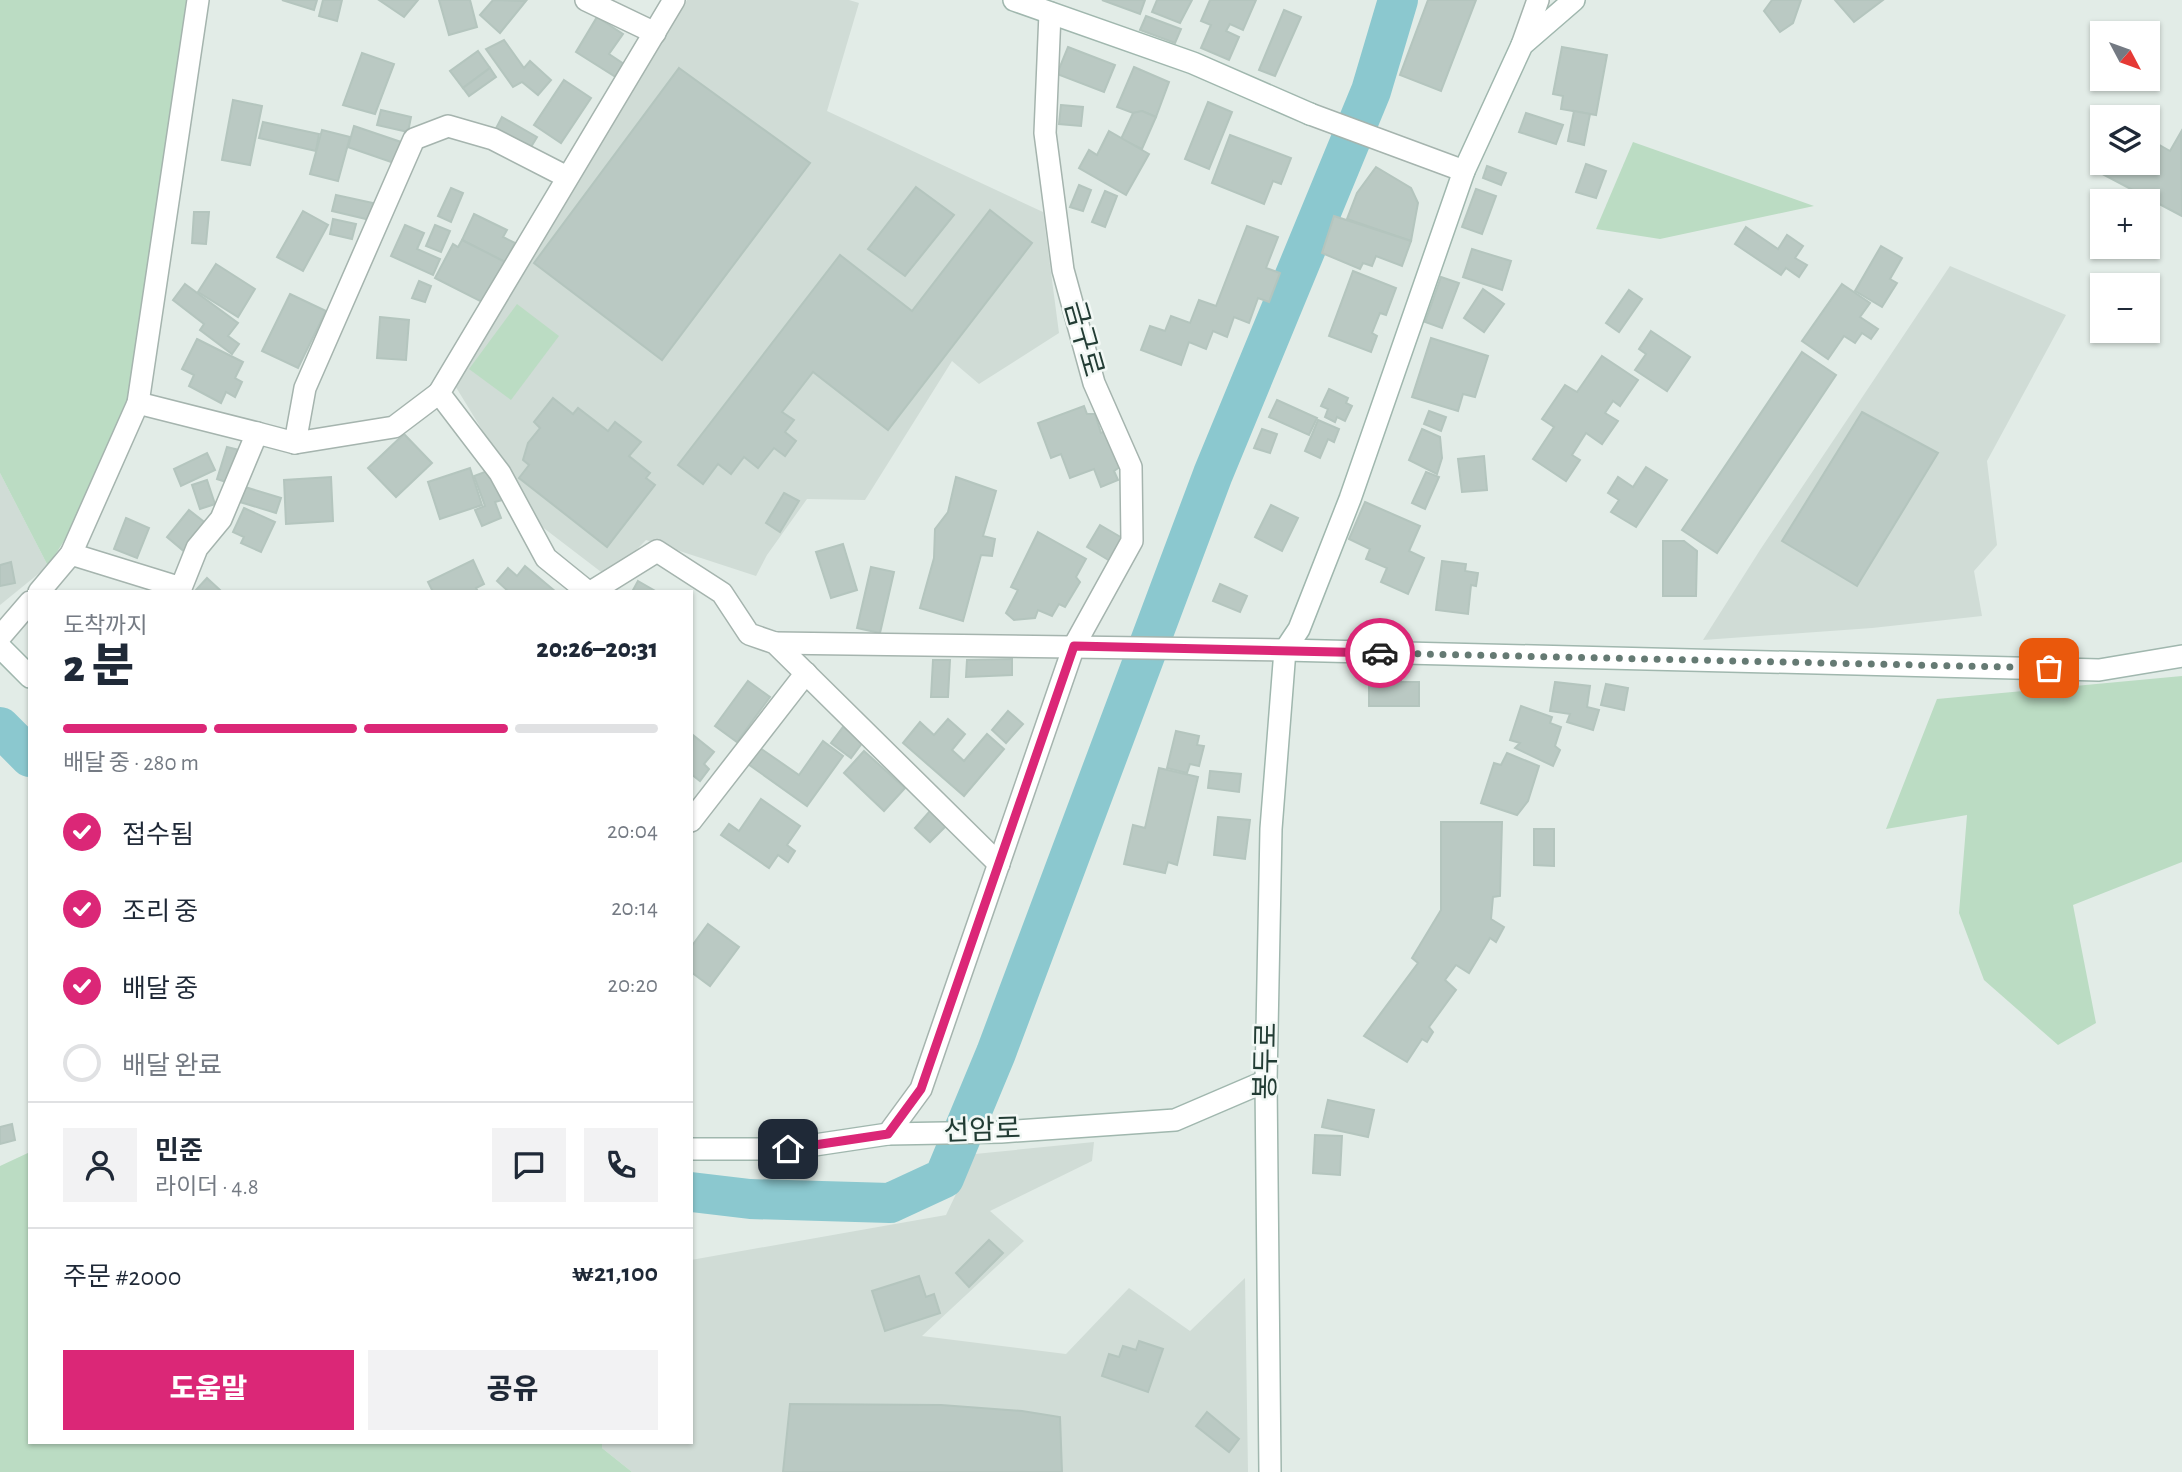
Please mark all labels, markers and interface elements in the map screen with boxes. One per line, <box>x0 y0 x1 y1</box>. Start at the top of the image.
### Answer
north arrow <box>2090 21 2160 91</box>
map controls <box>2090 21 2160 343</box>
button: layers <box>2090 105 2160 175</box>
button: + <box>2090 189 2160 259</box>
button: − <box>2090 273 2160 343</box>
street label: 금구로 <box>1059 298 1107 380</box>
text: 도착까지 <box>63 615 148 638</box>
courier <box>1345 618 1415 688</box>
icon: car <box>1361 634 1399 672</box>
text: 20:26–20:31 <box>536 636 658 662</box>
pin <box>2019 638 2079 698</box>
text: 2 분 <box>63 644 134 690</box>
icon: bag <box>2030 649 2068 687</box>
text: 배달 중 · 280 m <box>63 752 199 775</box>
icon: check <box>63 813 101 851</box>
text: 20:04 <box>607 820 658 843</box>
text: 접수됨 <box>122 822 194 848</box>
icon: check <box>63 890 101 928</box>
text: 20:14 <box>611 897 658 920</box>
text: 조리 중 <box>122 899 198 925</box>
icon: check <box>63 967 101 1005</box>
text: 20:20 <box>608 974 658 997</box>
text: 배달 중 <box>122 976 198 1002</box>
street label: 봉두로 <box>1251 1022 1282 1100</box>
text: 배달 완료 <box>122 1053 222 1079</box>
street label: 선암로 <box>943 1114 1021 1146</box>
pin <box>758 1119 818 1179</box>
button: person <box>63 1128 137 1202</box>
button: chat <box>492 1128 566 1202</box>
button: phone <box>584 1128 658 1202</box>
icon: home <box>769 1130 807 1168</box>
text: 민준 <box>155 1138 203 1164</box>
text: 라이더 · 4.8 <box>155 1176 259 1199</box>
text: ₩21,100 <box>572 1260 658 1286</box>
text: 주문 #2000 <box>63 1264 182 1290</box>
button: 도움말 <box>63 1350 354 1430</box>
button: 공유 <box>368 1350 658 1430</box>

